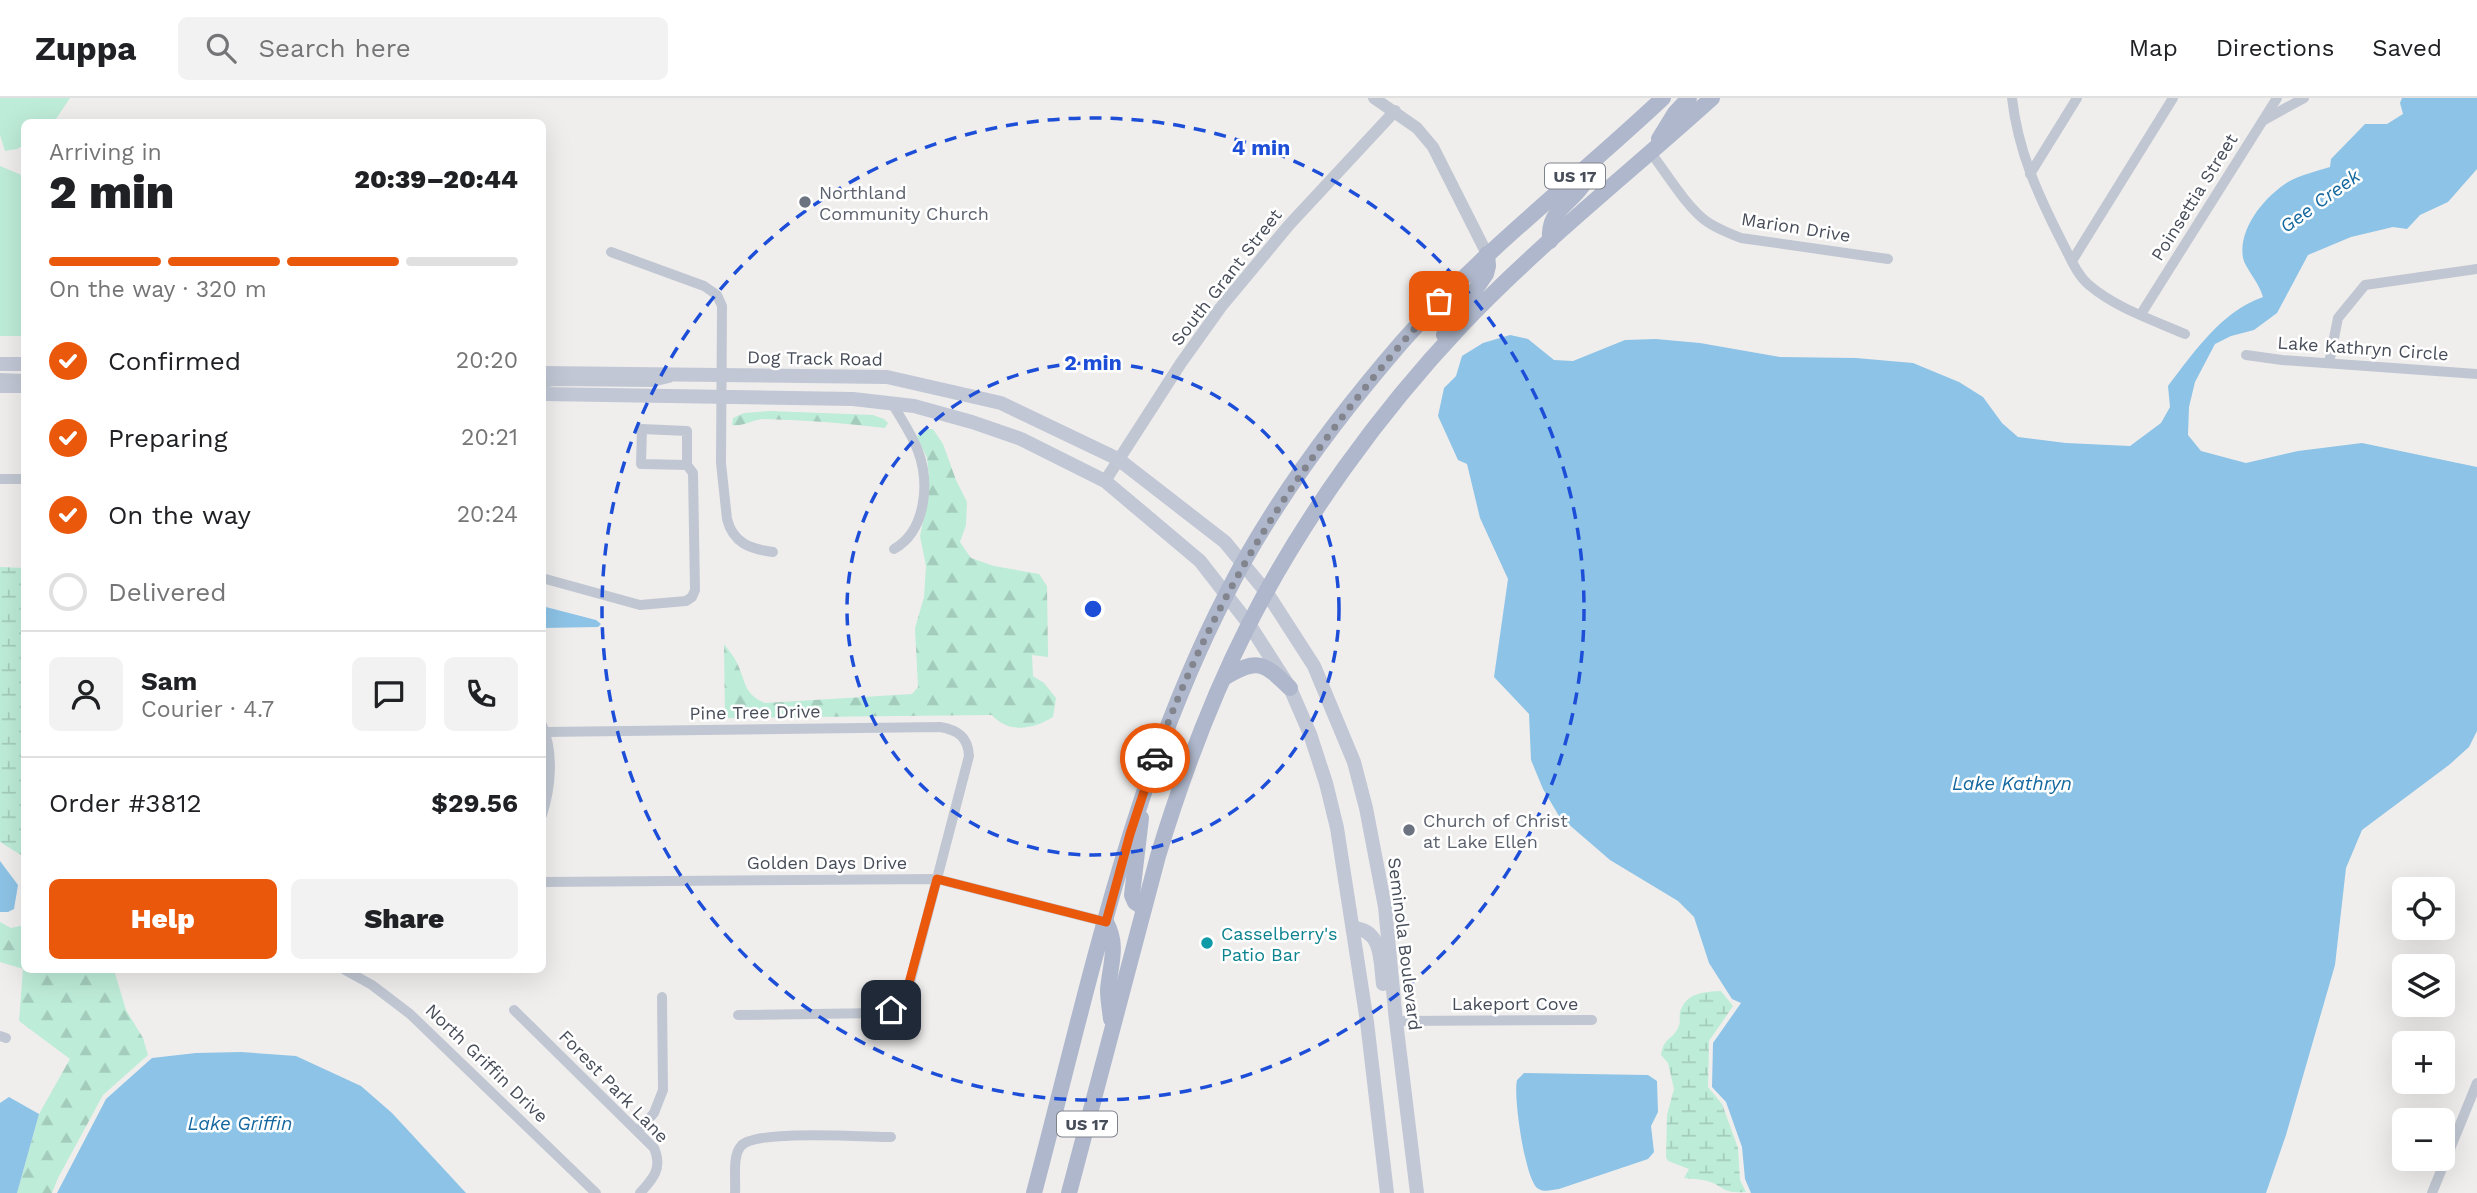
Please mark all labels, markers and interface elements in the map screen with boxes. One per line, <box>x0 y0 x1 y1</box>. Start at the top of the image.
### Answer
search box <box>178 17 668 80</box>
text: Zuppa <box>35 29 136 68</box>
icon: search <box>202 29 240 67</box>
text: Search here <box>258 33 411 63</box>
text: Map <box>2129 34 2178 62</box>
text: Directions <box>2216 34 2334 62</box>
text: Saved <box>2372 34 2442 62</box>
street label: Poinsettia Street <box>2146 129 2242 264</box>
text: 4 min <box>1232 135 1290 160</box>
text: Arriving in <box>49 139 162 166</box>
text: 20:39–20:44 <box>354 164 518 194</box>
road number: US 17 <box>1545 164 1605 188</box>
water label: Gee Creek <box>2275 164 2365 238</box>
text: 2 min <box>49 165 174 219</box>
place label: Northland Community Church <box>819 182 989 224</box>
marker: Northland Community Church <box>797 194 813 210</box>
street label: South Grant Street <box>1166 204 1286 349</box>
street label: Marion Drive <box>1740 208 1852 246</box>
pin <box>1409 271 1469 331</box>
text: On the way · 320 m <box>49 276 267 303</box>
icon: bag <box>1420 282 1458 320</box>
street label: Lake Kathryn Circle <box>2277 332 2449 364</box>
icon: check <box>49 342 87 380</box>
text: Confirmed <box>108 346 241 376</box>
street label: Dog Track Road <box>747 346 883 370</box>
text: 20:20 <box>456 347 518 374</box>
text: 2 min <box>1064 350 1122 375</box>
icon: check <box>49 419 87 457</box>
text: Preparing <box>108 423 228 453</box>
text: 20:21 <box>461 424 518 451</box>
icon: check <box>49 496 87 534</box>
text: On the way <box>108 500 251 530</box>
text: 20:24 <box>457 501 518 528</box>
text: Delivered <box>108 577 227 607</box>
centre of rings <box>1081 597 1105 621</box>
button: person <box>49 657 123 731</box>
button: chat <box>352 657 426 731</box>
button: phone <box>444 657 518 731</box>
text: Sam <box>141 666 197 696</box>
text: Courier · 4.7 <box>141 696 274 723</box>
street label: Pine Tree Drive <box>689 700 821 724</box>
courier <box>1120 723 1190 793</box>
icon: car <box>1136 739 1174 777</box>
water label: Lake Kathryn <box>1952 772 2072 795</box>
text: Order #3812 <box>49 788 202 818</box>
text: $29.56 <box>431 788 518 818</box>
place label: Church of Christ at Lake Ellen <box>1423 810 1568 852</box>
marker: Church of Christ at Lake Ellen <box>1401 822 1417 838</box>
street label: Golden Days Drive <box>747 852 907 873</box>
street label: Seminola Boulevard <box>1384 856 1426 1032</box>
map controls <box>2392 877 2455 1171</box>
button: locate <box>2392 877 2455 940</box>
button: Help <box>49 879 277 959</box>
button: Share <box>291 879 518 959</box>
place label: Casselberry's Patio Bar <box>1221 923 1338 965</box>
marker: Casselberry's Patio Bar <box>1199 935 1215 951</box>
button: layers <box>2392 954 2455 1017</box>
pin <box>861 980 921 1040</box>
icon: home <box>872 991 910 1029</box>
street label: Lakeport Cove <box>1452 993 1578 1014</box>
street label: North Griffin Drive <box>422 999 552 1127</box>
street label: Forest Park Lane <box>555 1025 673 1147</box>
button: + <box>2392 1031 2455 1094</box>
button: − <box>2392 1108 2455 1171</box>
water label: Lake Griffin <box>188 1112 292 1135</box>
road number: US 17 <box>1057 1112 1117 1136</box>

